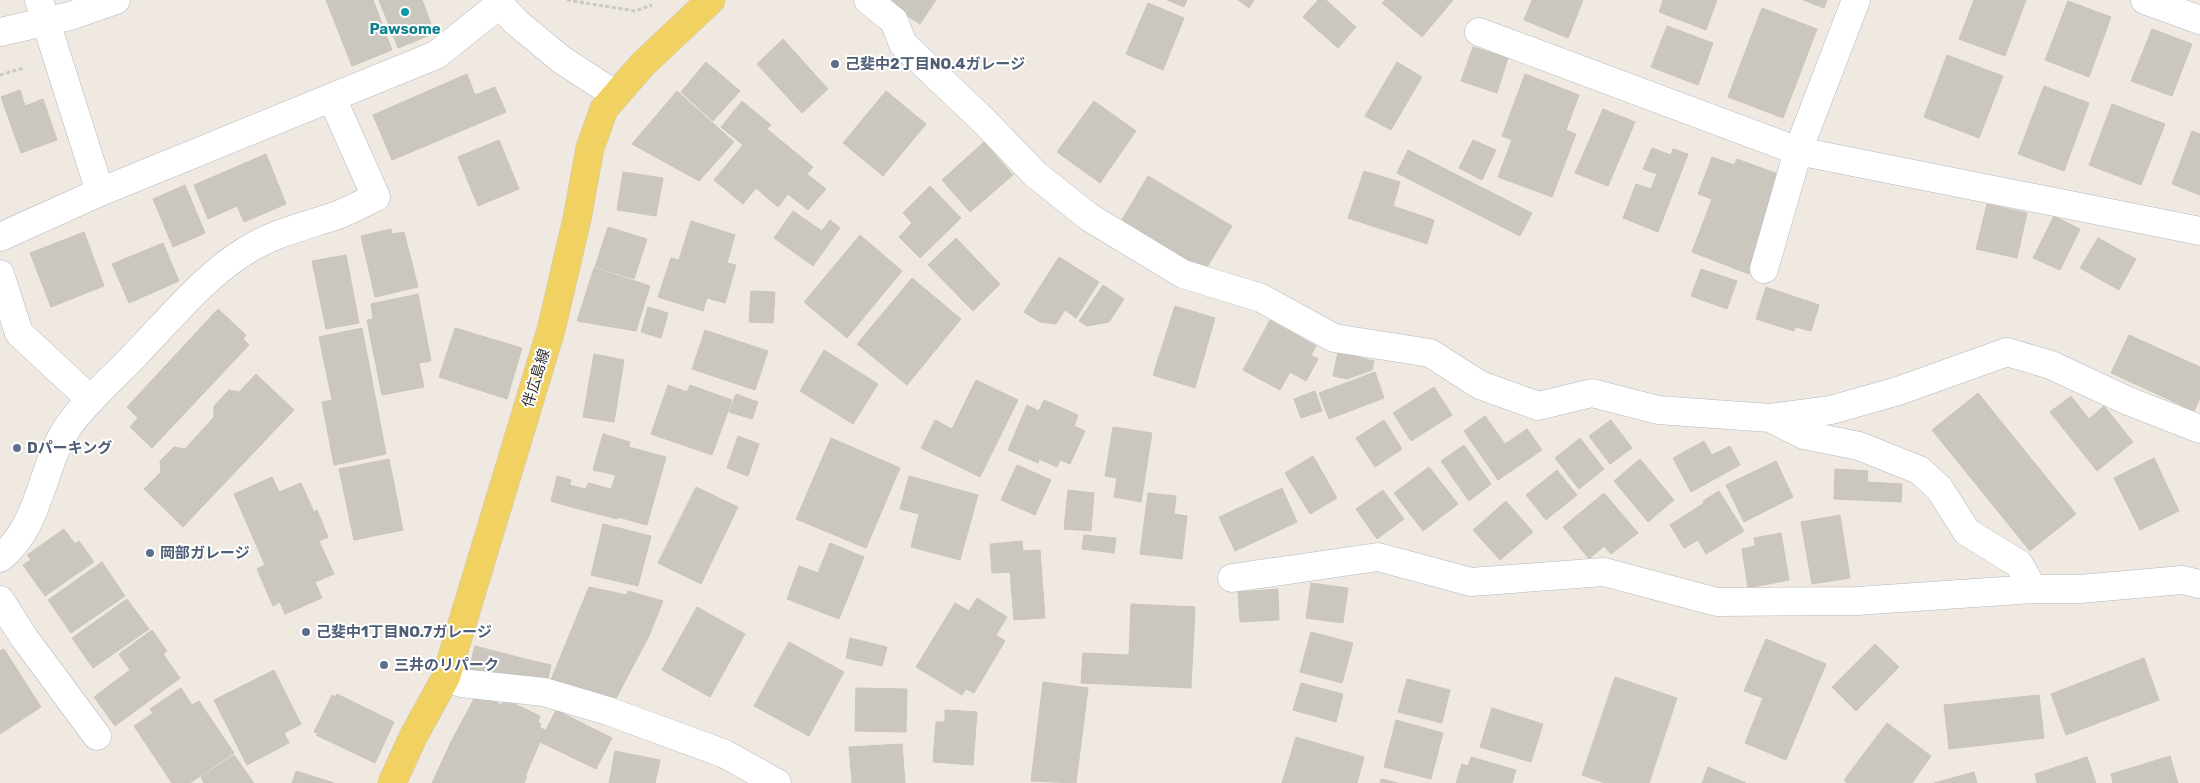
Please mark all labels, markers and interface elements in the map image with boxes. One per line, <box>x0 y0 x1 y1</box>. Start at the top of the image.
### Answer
marker: Pawsome <box>399 6 411 18</box>
place label: Pawsome <box>369 20 441 38</box>
place label: 己斐中2丁目NO.4ガレージ <box>845 55 1025 73</box>
marker: 己斐中2丁目NO.4ガレージ <box>829 58 841 70</box>
street label: 伴広島線 <box>519 347 553 409</box>
place label: Dパーキング <box>27 439 112 457</box>
marker: Dパーキング <box>11 442 23 454</box>
place label: 岡部ガレージ <box>160 544 250 562</box>
marker: 岡部ガレージ <box>144 547 156 559</box>
place label: 己斐中1丁目NO.7ガレージ <box>316 623 492 641</box>
marker: 己斐中1丁目NO.7ガレージ <box>300 626 312 638</box>
place label: 三井のリパーク <box>394 656 499 674</box>
marker: 三井のリパーク <box>378 659 390 671</box>

